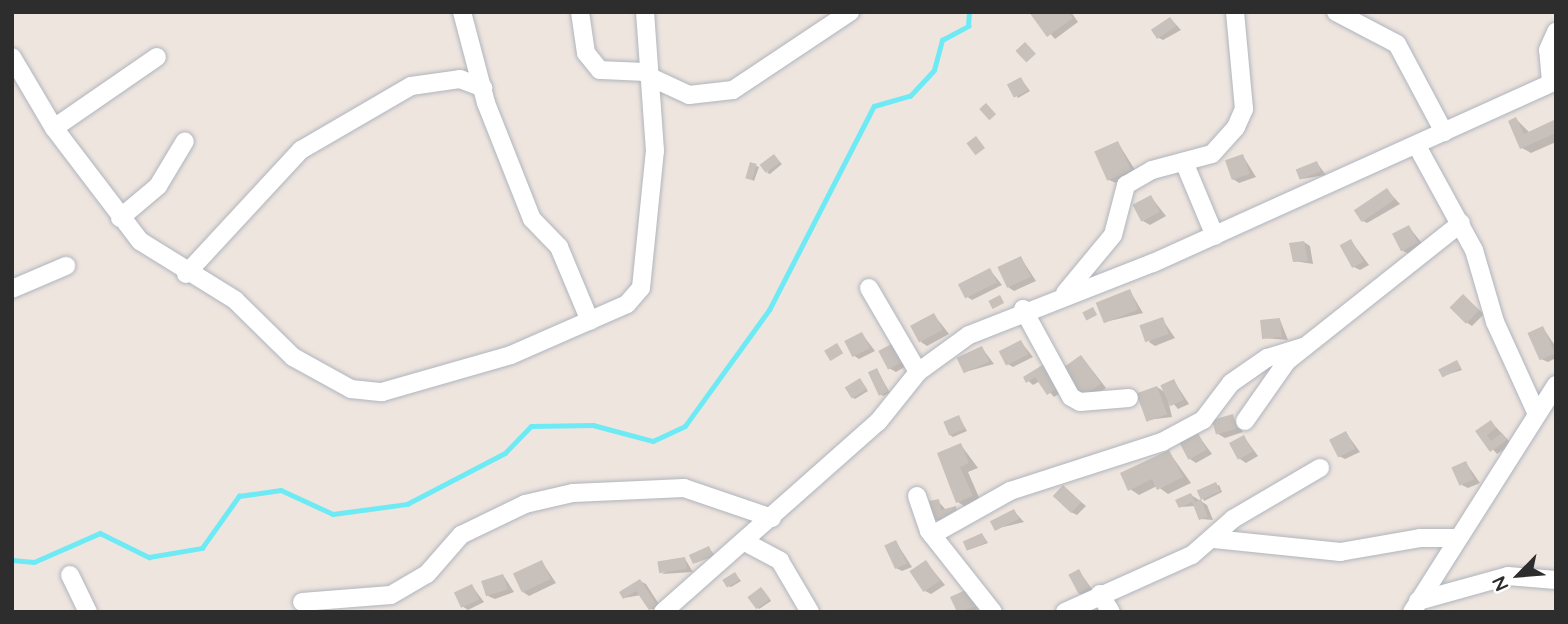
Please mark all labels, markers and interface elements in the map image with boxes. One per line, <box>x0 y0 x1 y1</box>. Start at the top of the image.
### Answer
north arrow <box>1484 540 1554 610</box>
text: N <box>1486 572 1514 595</box>

